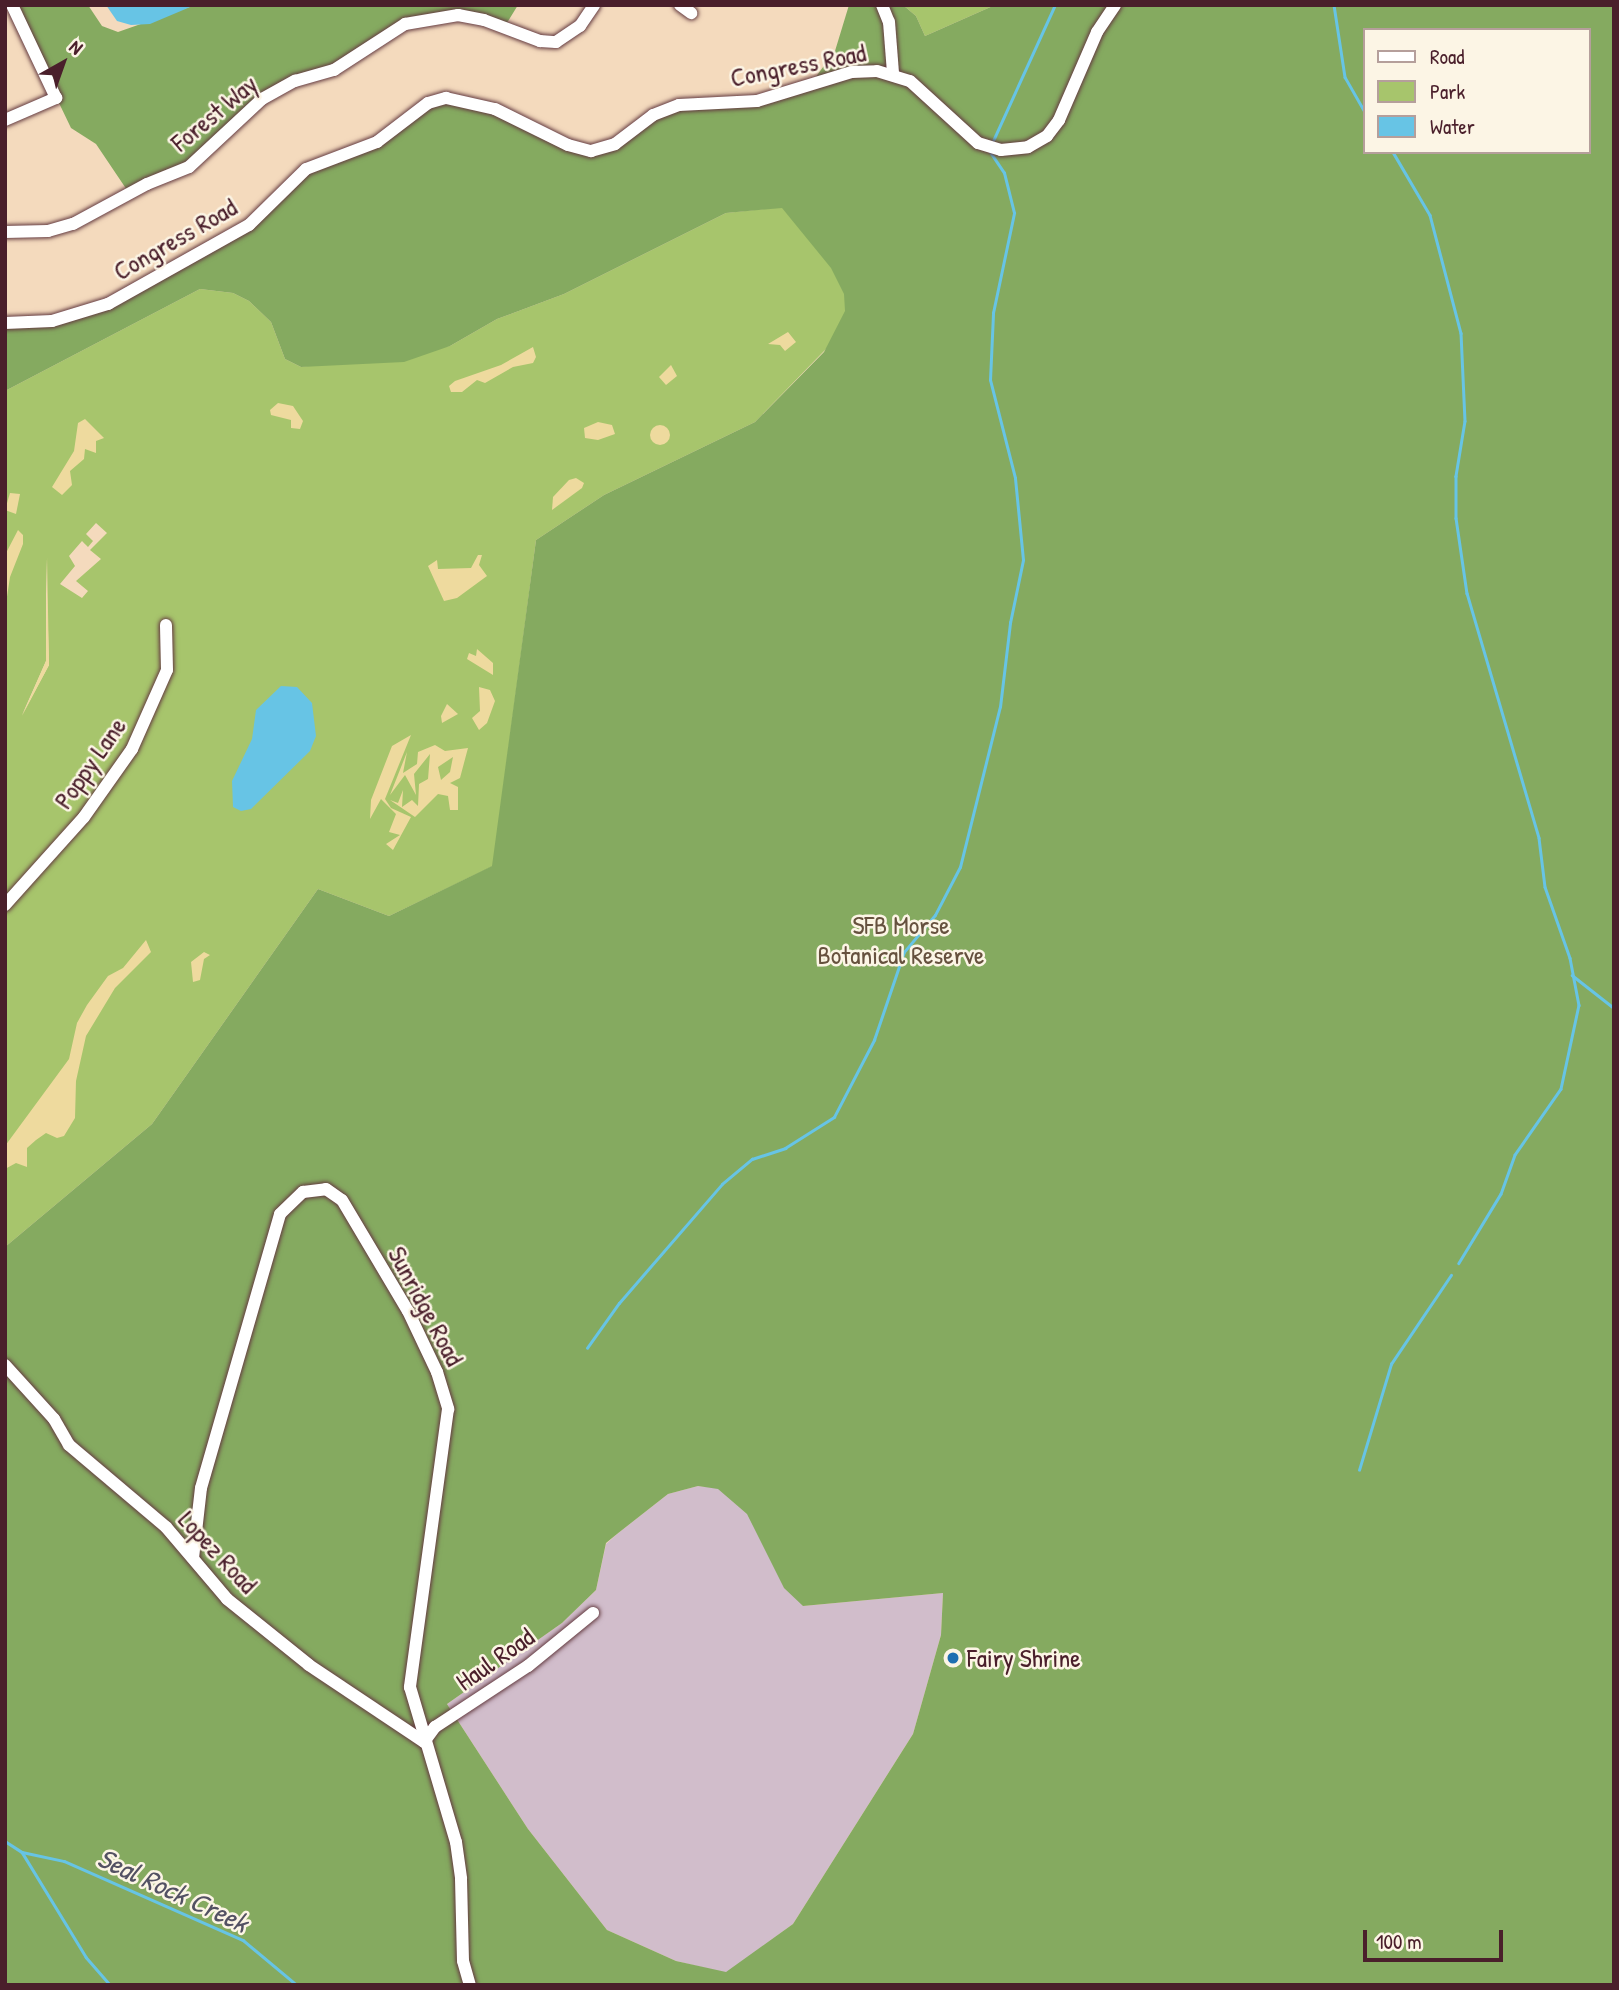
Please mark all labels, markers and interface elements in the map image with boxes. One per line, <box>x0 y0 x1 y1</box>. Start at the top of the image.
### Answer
north arrow <box>28 28 98 98</box>
legend <box>1364 28 1591 154</box>
text: N <box>64 34 89 60</box>
street label: Congress Road <box>728 37 868 93</box>
text: Road <box>1430 42 1464 71</box>
street label: Forest Way <box>165 68 263 158</box>
text: Park <box>1430 77 1465 106</box>
text: Water <box>1430 112 1475 141</box>
street label: Congress Road <box>108 191 242 287</box>
street label: Poppy Lane <box>47 711 133 815</box>
park label: SFB Morse Botanical Reserve <box>818 909 984 970</box>
street label: Sunridge Road <box>382 1241 470 1371</box>
street label: Lopez Road <box>172 1504 264 1600</box>
street label: Haul Road <box>450 1621 540 1697</box>
place label: Fairy Shrine <box>967 1642 1081 1674</box>
marker: Fairy Shrine <box>945 1650 961 1666</box>
water label: Seal Rock Creek <box>93 1841 253 1939</box>
scale bar <box>1367 1916 1507 1960</box>
text: 100 m <box>1376 1927 1422 1956</box>

